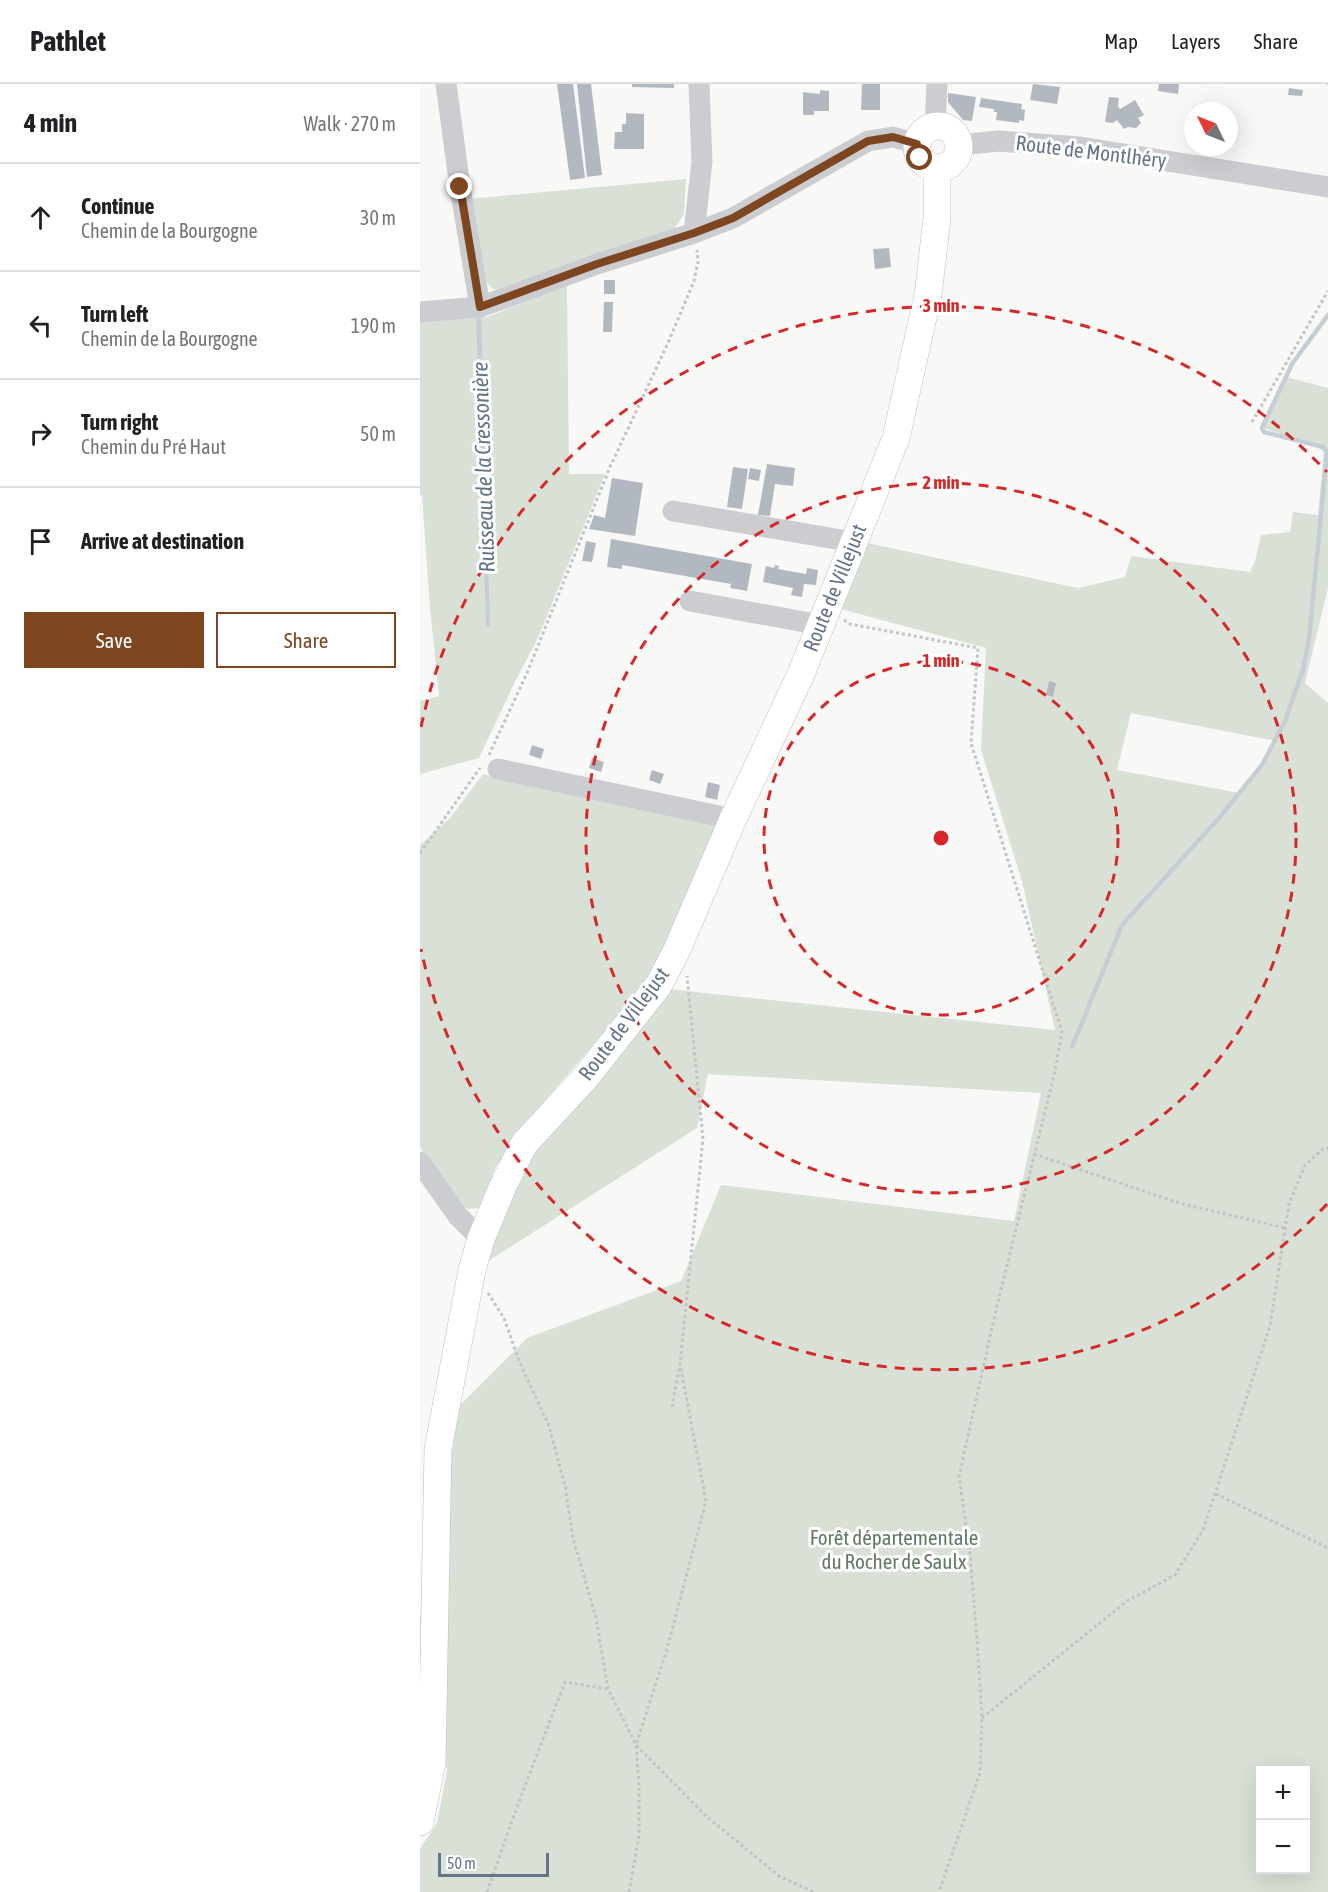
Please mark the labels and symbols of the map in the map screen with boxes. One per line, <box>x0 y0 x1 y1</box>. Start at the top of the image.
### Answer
north arrow <box>1184 102 1238 156</box>
street label: Route de Montlhéry <box>1015 130 1168 172</box>
route start <box>906 144 932 170</box>
route end <box>446 173 472 199</box>
text: 3 min <box>923 295 960 316</box>
water label: Ruisseau de la Cressonière <box>466 361 500 573</box>
text: 2 min <box>923 472 960 493</box>
street label: Route de Villejust <box>798 520 871 655</box>
text: 1 min <box>923 650 960 671</box>
centre of rings <box>931 828 951 848</box>
street label: Route de Villejust <box>573 962 673 1085</box>
park label: Forêt départementale du Rocher de Saulx <box>810 1525 978 1573</box>
scale bar <box>438 1850 549 1878</box>

